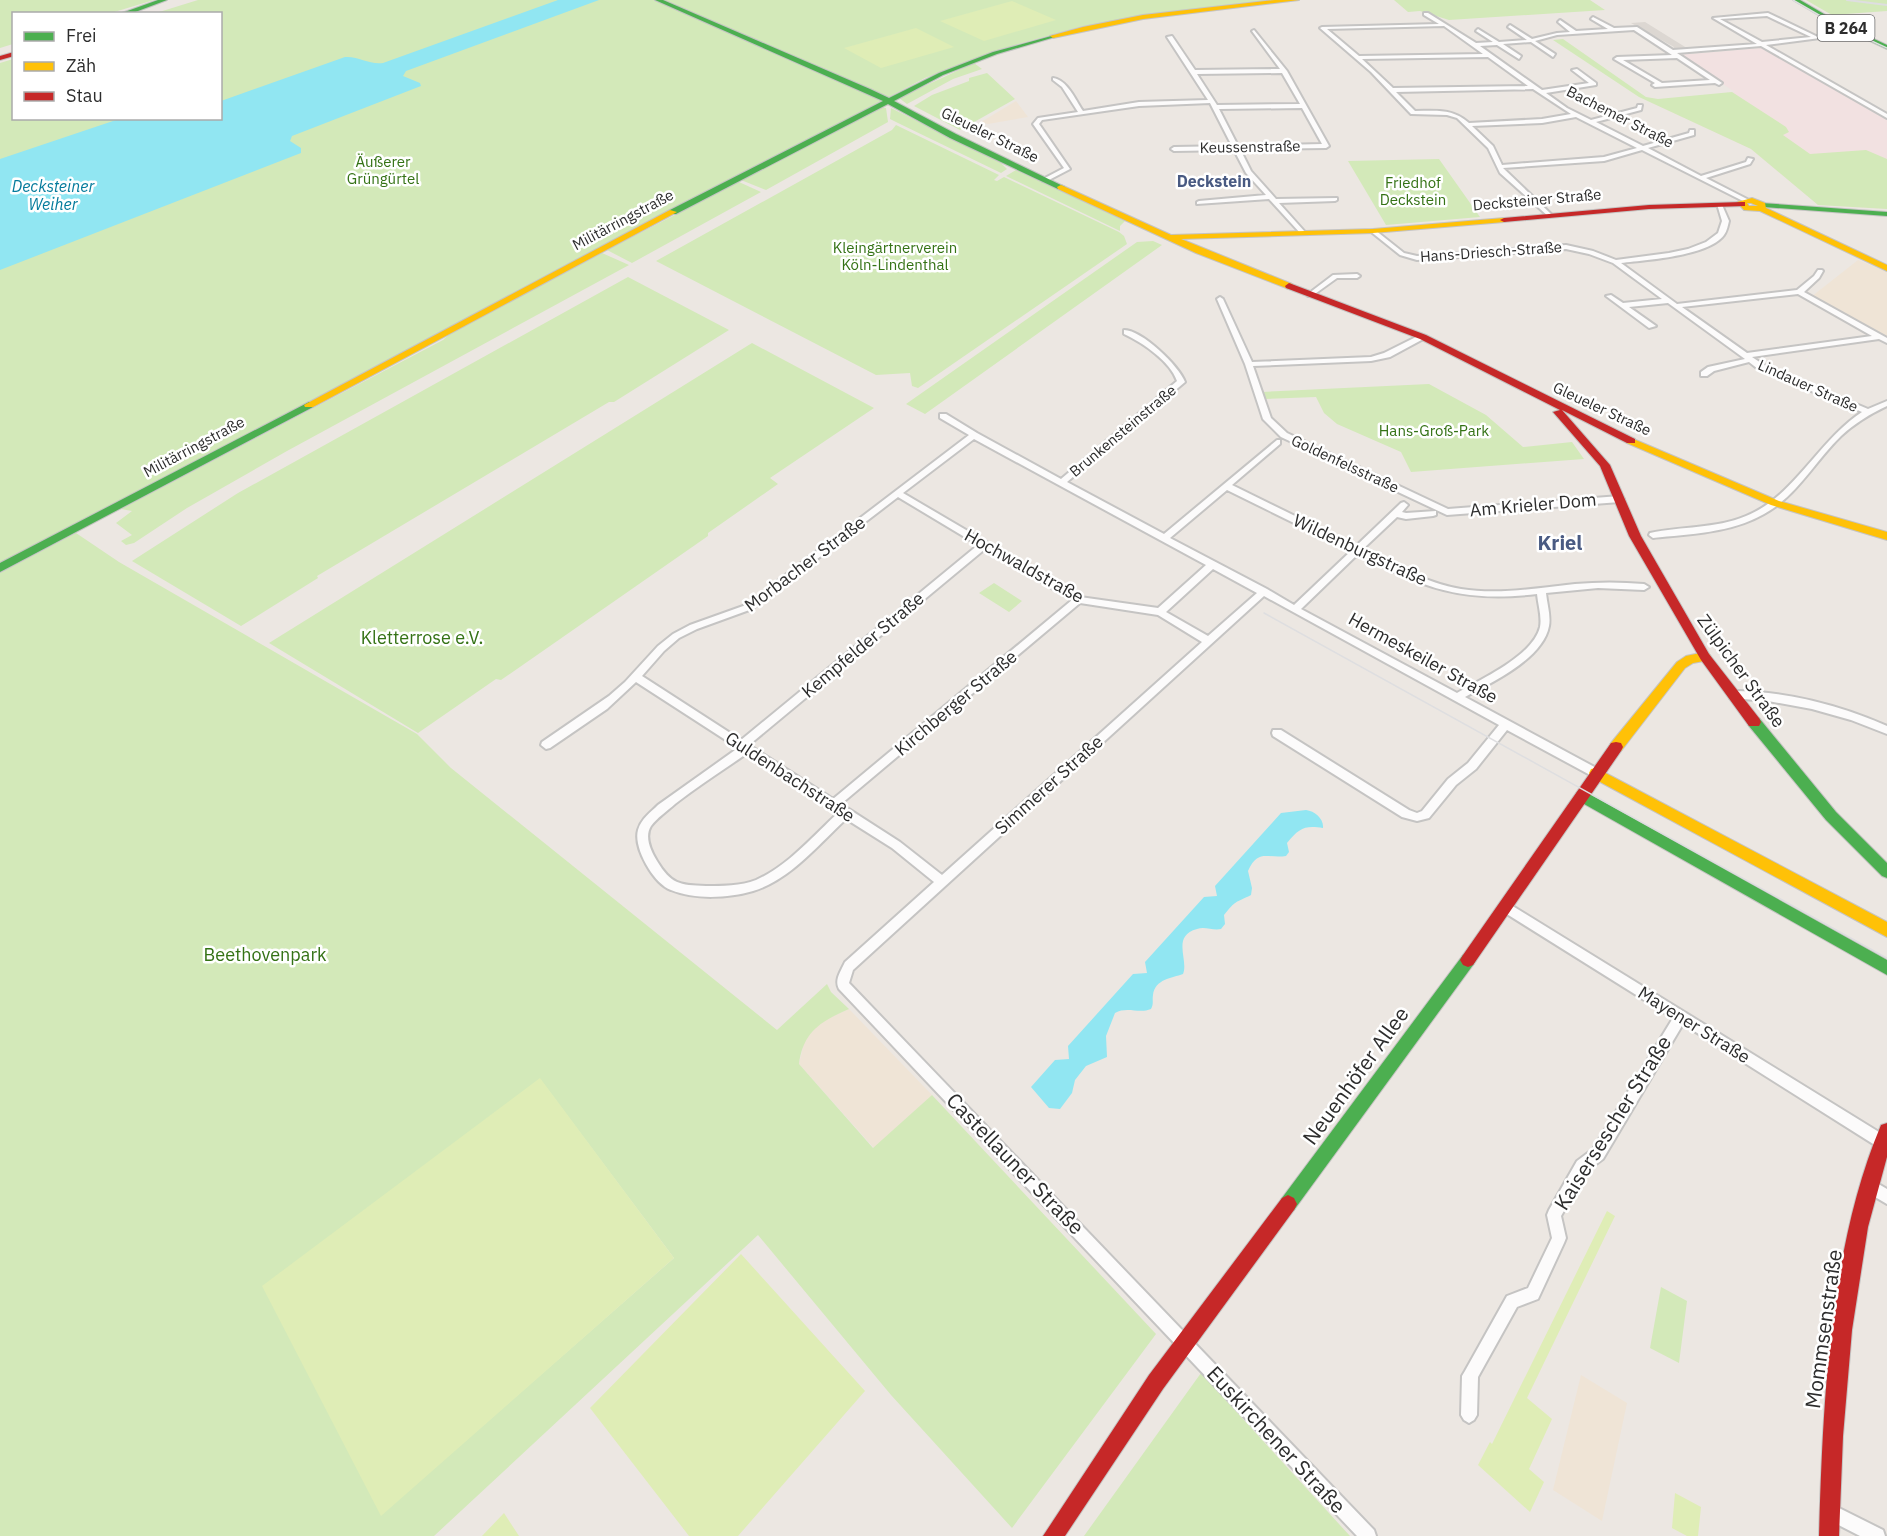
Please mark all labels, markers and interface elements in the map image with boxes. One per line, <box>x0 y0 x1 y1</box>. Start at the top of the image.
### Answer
legend <box>12 12 222 120</box>
road number: B 264 <box>1818 15 1874 41</box>
text: Frei <box>66 24 97 47</box>
text: Zäh <box>66 54 96 77</box>
street label: Bachemer Straße <box>1563 81 1677 152</box>
text: Stau <box>66 84 103 107</box>
street label: Gleueler Straße <box>938 103 1042 166</box>
street label: Keussenstraße <box>1199 136 1301 157</box>
park label: Äußerer Grüngürtel <box>347 152 419 188</box>
district label: Deckstein <box>1177 171 1251 191</box>
park label: Friedhof Deckstein <box>1380 173 1446 209</box>
water label: Decksteiner Weiher <box>12 176 95 214</box>
street label: Decksteiner Straße <box>1472 184 1602 215</box>
street label: Militärringstraße <box>569 185 677 254</box>
street label: Hans-Driesch-Straße <box>1419 237 1563 266</box>
park label: Kleingärtnerverein Köln-Lindenthal <box>833 238 957 274</box>
street label: Lindauer Straße <box>1755 355 1861 416</box>
street label: Gleueler Straße <box>1550 378 1654 440</box>
street label: Brunkensteinstraße <box>1065 380 1180 481</box>
street label: Militärringstraße <box>140 412 248 481</box>
park label: Hans-Groß-Park <box>1379 421 1489 440</box>
street label: Goldenfelsstraße <box>1288 430 1402 497</box>
street label: Am Krieler Dom <box>1469 488 1597 522</box>
street label: Wildenburgstraße <box>1290 509 1431 591</box>
street label: Morbacher Straße <box>740 511 870 617</box>
street label: Hochwaldstraße <box>960 523 1088 608</box>
district label: Kriel <box>1538 529 1582 556</box>
street label: Kempfelder Straße <box>797 587 929 703</box>
street label: Hermeskeiler Straße <box>1345 607 1502 708</box>
street label: Zülpicher Straße <box>1692 609 1790 732</box>
park label: Kletterrose e.V. <box>361 626 483 649</box>
street label: Kirchberger Straße <box>890 645 1022 760</box>
street label: Guldenbachstraße <box>721 726 860 827</box>
street label: Simmerer Straße <box>990 730 1108 839</box>
park label: Beethovenpark <box>204 943 327 966</box>
street label: Mayener Straße <box>1634 981 1755 1068</box>
street label: Neuenhöfer Allee <box>1296 1001 1415 1150</box>
street label: Kaisersescher Straße <box>1547 1030 1677 1215</box>
street label: Castellauner Straße <box>941 1086 1091 1240</box>
street label: Mommsenstraße <box>1798 1247 1848 1410</box>
street label: Euskirchener Straße <box>1201 1360 1352 1519</box>

